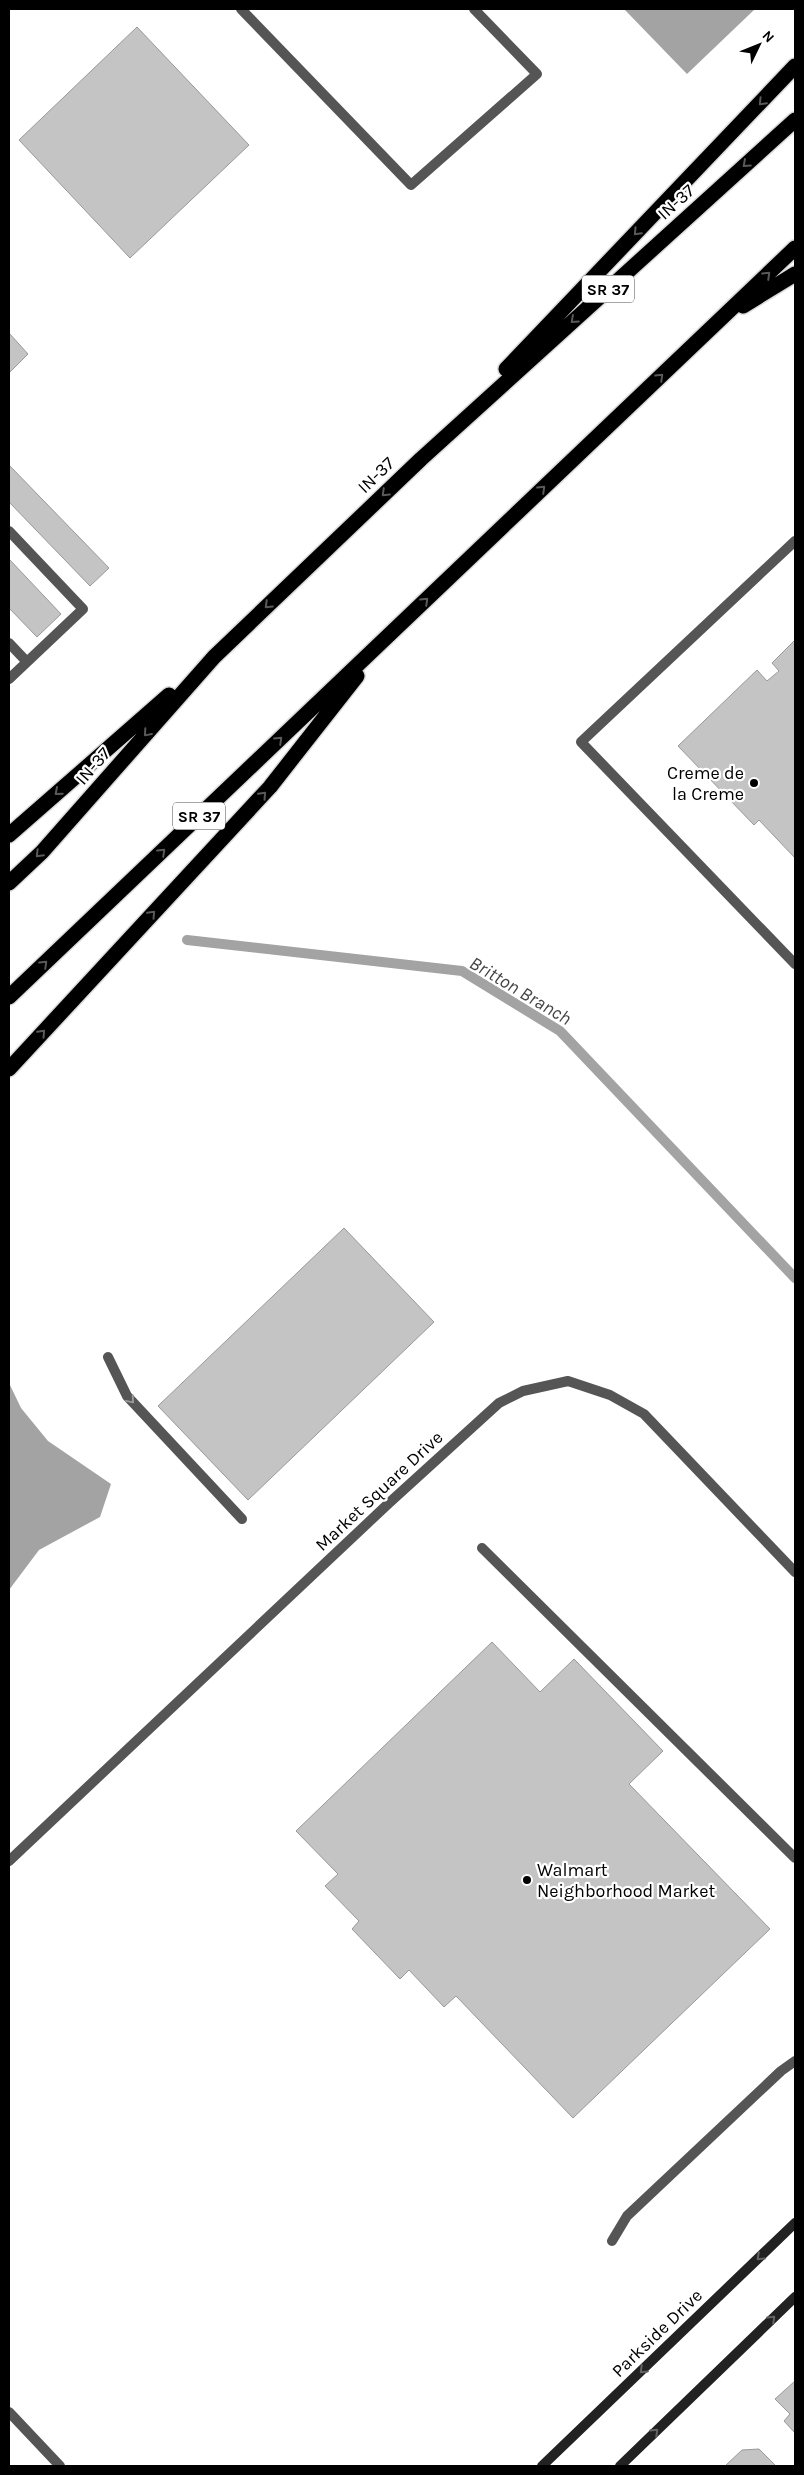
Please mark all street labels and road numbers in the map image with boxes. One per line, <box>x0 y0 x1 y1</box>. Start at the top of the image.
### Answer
street label: IN-37 <box>653 179 700 224</box>
road number: SR 37 <box>582 276 634 302</box>
street label: IN-37 <box>353 452 399 498</box>
street label: IN-37 <box>71 742 116 789</box>
road number: SR 37 <box>173 802 225 829</box>
street label: Market Square Drive <box>311 1426 447 1556</box>
street label: Parkside Drive <box>607 2284 707 2382</box>

